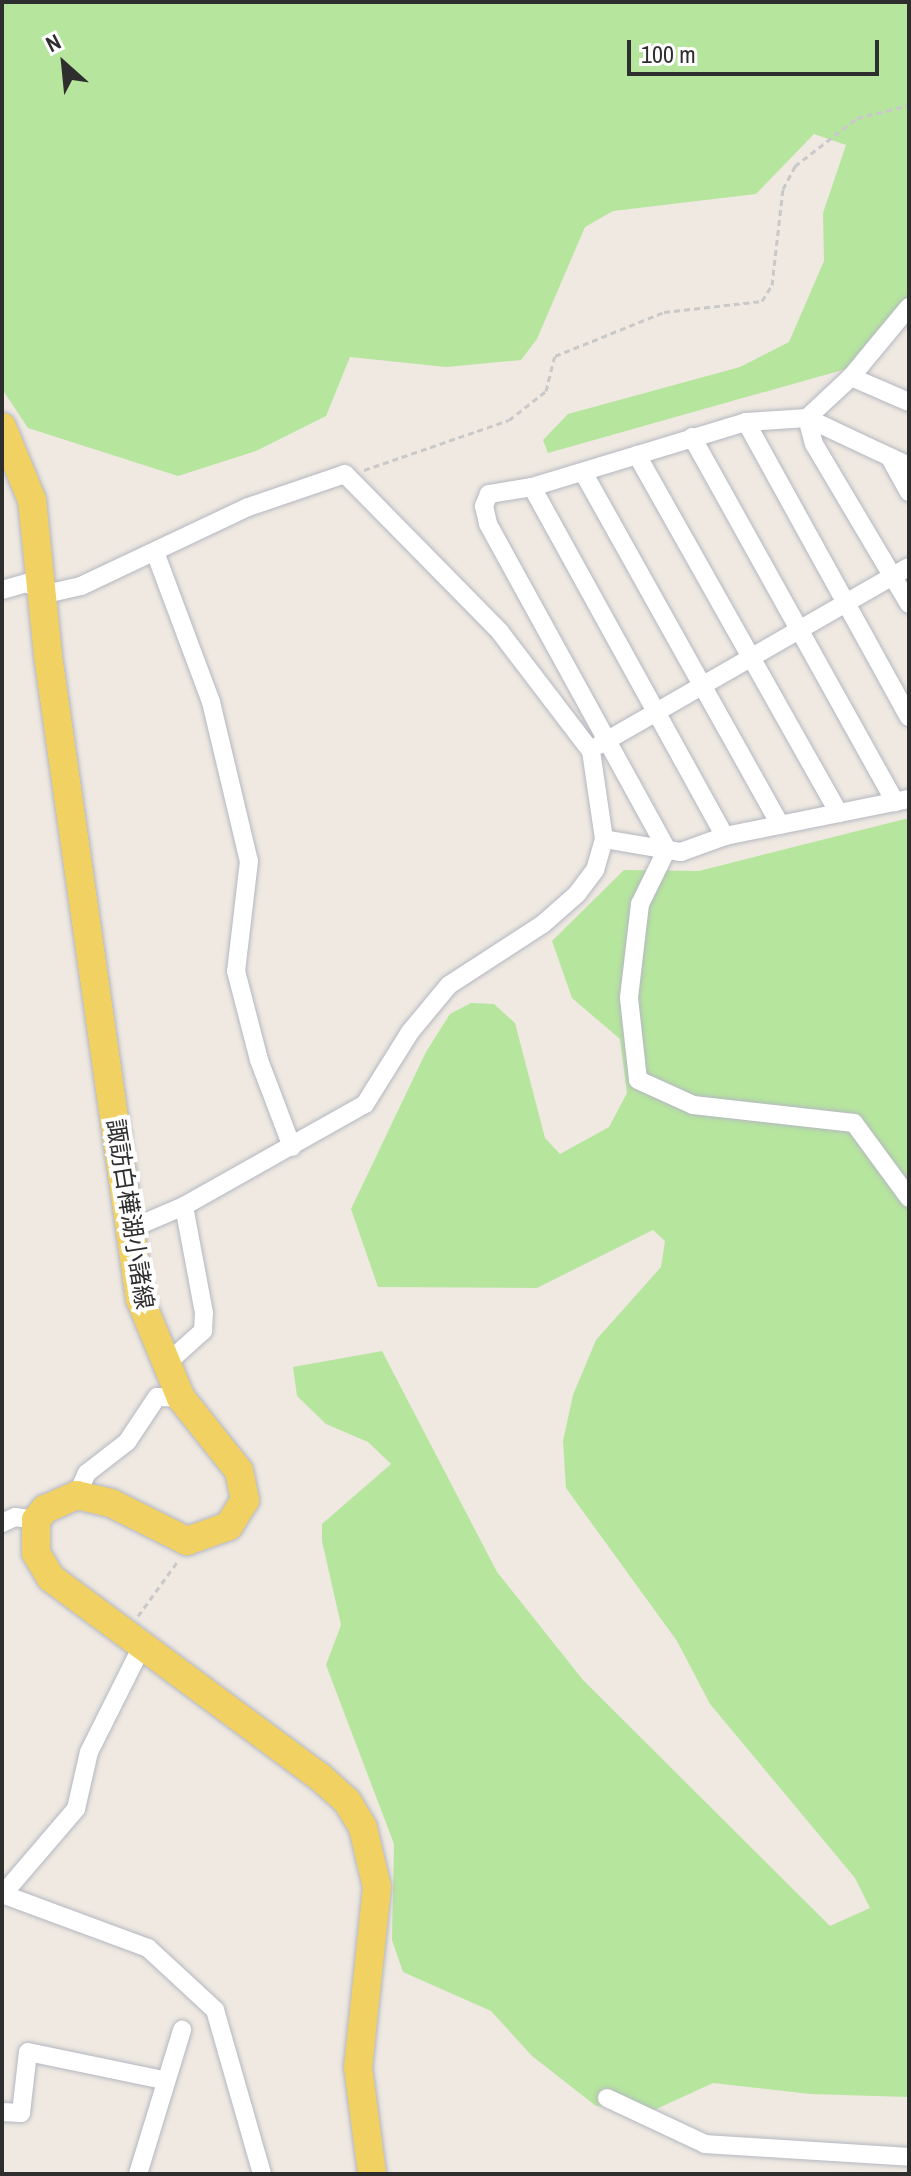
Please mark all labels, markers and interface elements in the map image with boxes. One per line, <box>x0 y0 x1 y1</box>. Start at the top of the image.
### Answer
north arrow <box>24 24 104 104</box>
scale bar <box>631 24 883 74</box>
text: N <box>40 26 66 59</box>
text: 100 m <box>641 38 696 70</box>
street label: 諏訪白樺湖小諸線 <box>101 1117 159 1311</box>

